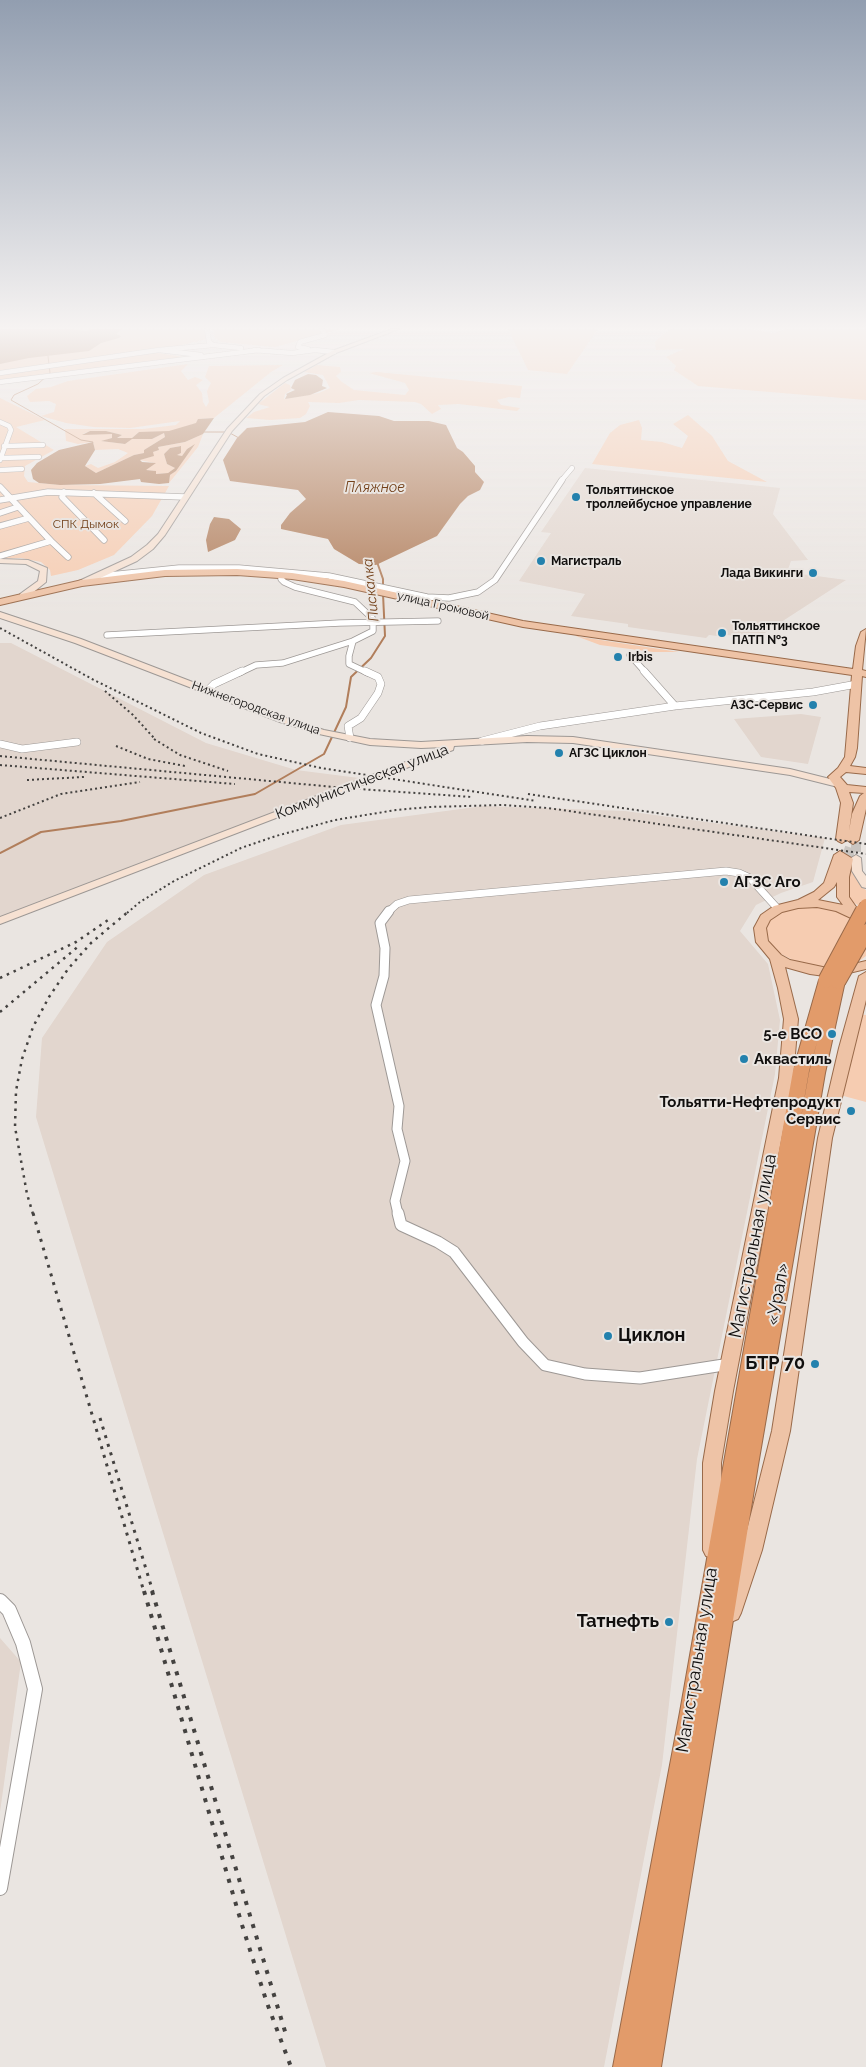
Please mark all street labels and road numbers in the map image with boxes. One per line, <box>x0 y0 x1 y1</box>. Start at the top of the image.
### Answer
street label: улица Громовой <box>396 588 490 624</box>
street label: Нижнегородская улица <box>190 678 322 738</box>
street label: Коммунистическая улица <box>273 741 451 823</box>
street label: Магистральная улица <box>725 1152 781 1340</box>
street label: «Урал» <box>762 1261 794 1327</box>
street label: Магистральная улица <box>672 1566 722 1754</box>

